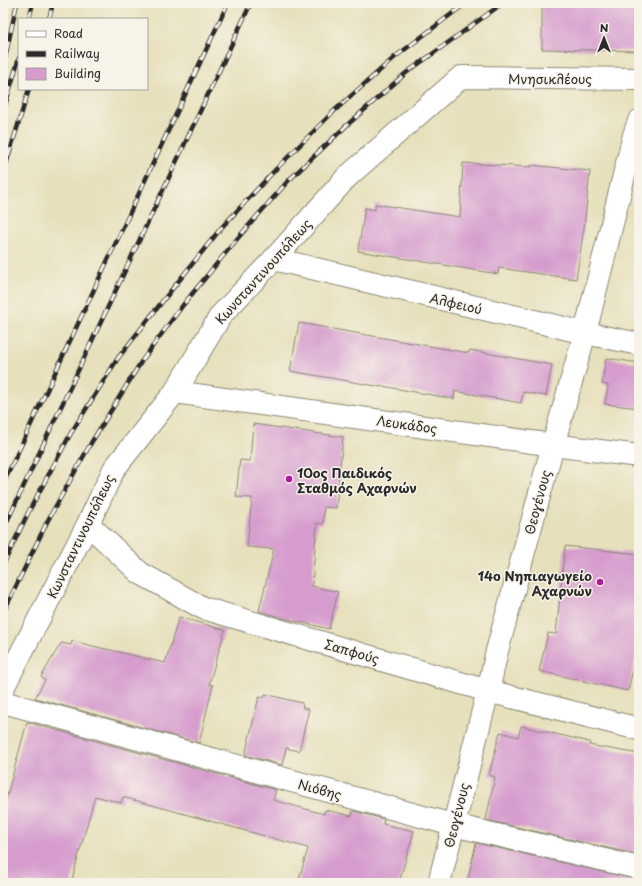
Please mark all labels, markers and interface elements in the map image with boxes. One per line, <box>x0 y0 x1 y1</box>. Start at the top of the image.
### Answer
legend <box>18 18 148 90</box>
north arrow <box>584 18 624 58</box>
text: N <box>600 19 609 36</box>
text: Road <box>54 24 83 42</box>
text: Railway <box>54 44 100 62</box>
text: Building <box>54 64 101 82</box>
street label: Μνησικλέους <box>508 69 592 88</box>
street label: Κωνσταντινουπόλεως <box>210 214 316 328</box>
street label: Αλφειού <box>428 288 484 318</box>
street label: Λευκάδος <box>376 410 439 438</box>
place label: 10ος Παιδικός Σταθμός Αχαρνών <box>297 463 417 497</box>
street label: Θεογένους <box>519 467 555 536</box>
street label: Κωνσταντινουπόλεως <box>42 470 118 601</box>
marker: 10ος Παιδικός Σταθμός Αχαρνών <box>284 474 294 484</box>
place label: 14ο Νηπιαγωγείο Αχαρνών <box>478 566 592 600</box>
marker: 14ο Νηπιαγωγείο Αχαρνών <box>595 577 605 587</box>
street label: Σαπφούς <box>322 634 382 668</box>
street label: Νιόβης <box>296 774 344 804</box>
street label: Θεογένους <box>439 780 473 849</box>

